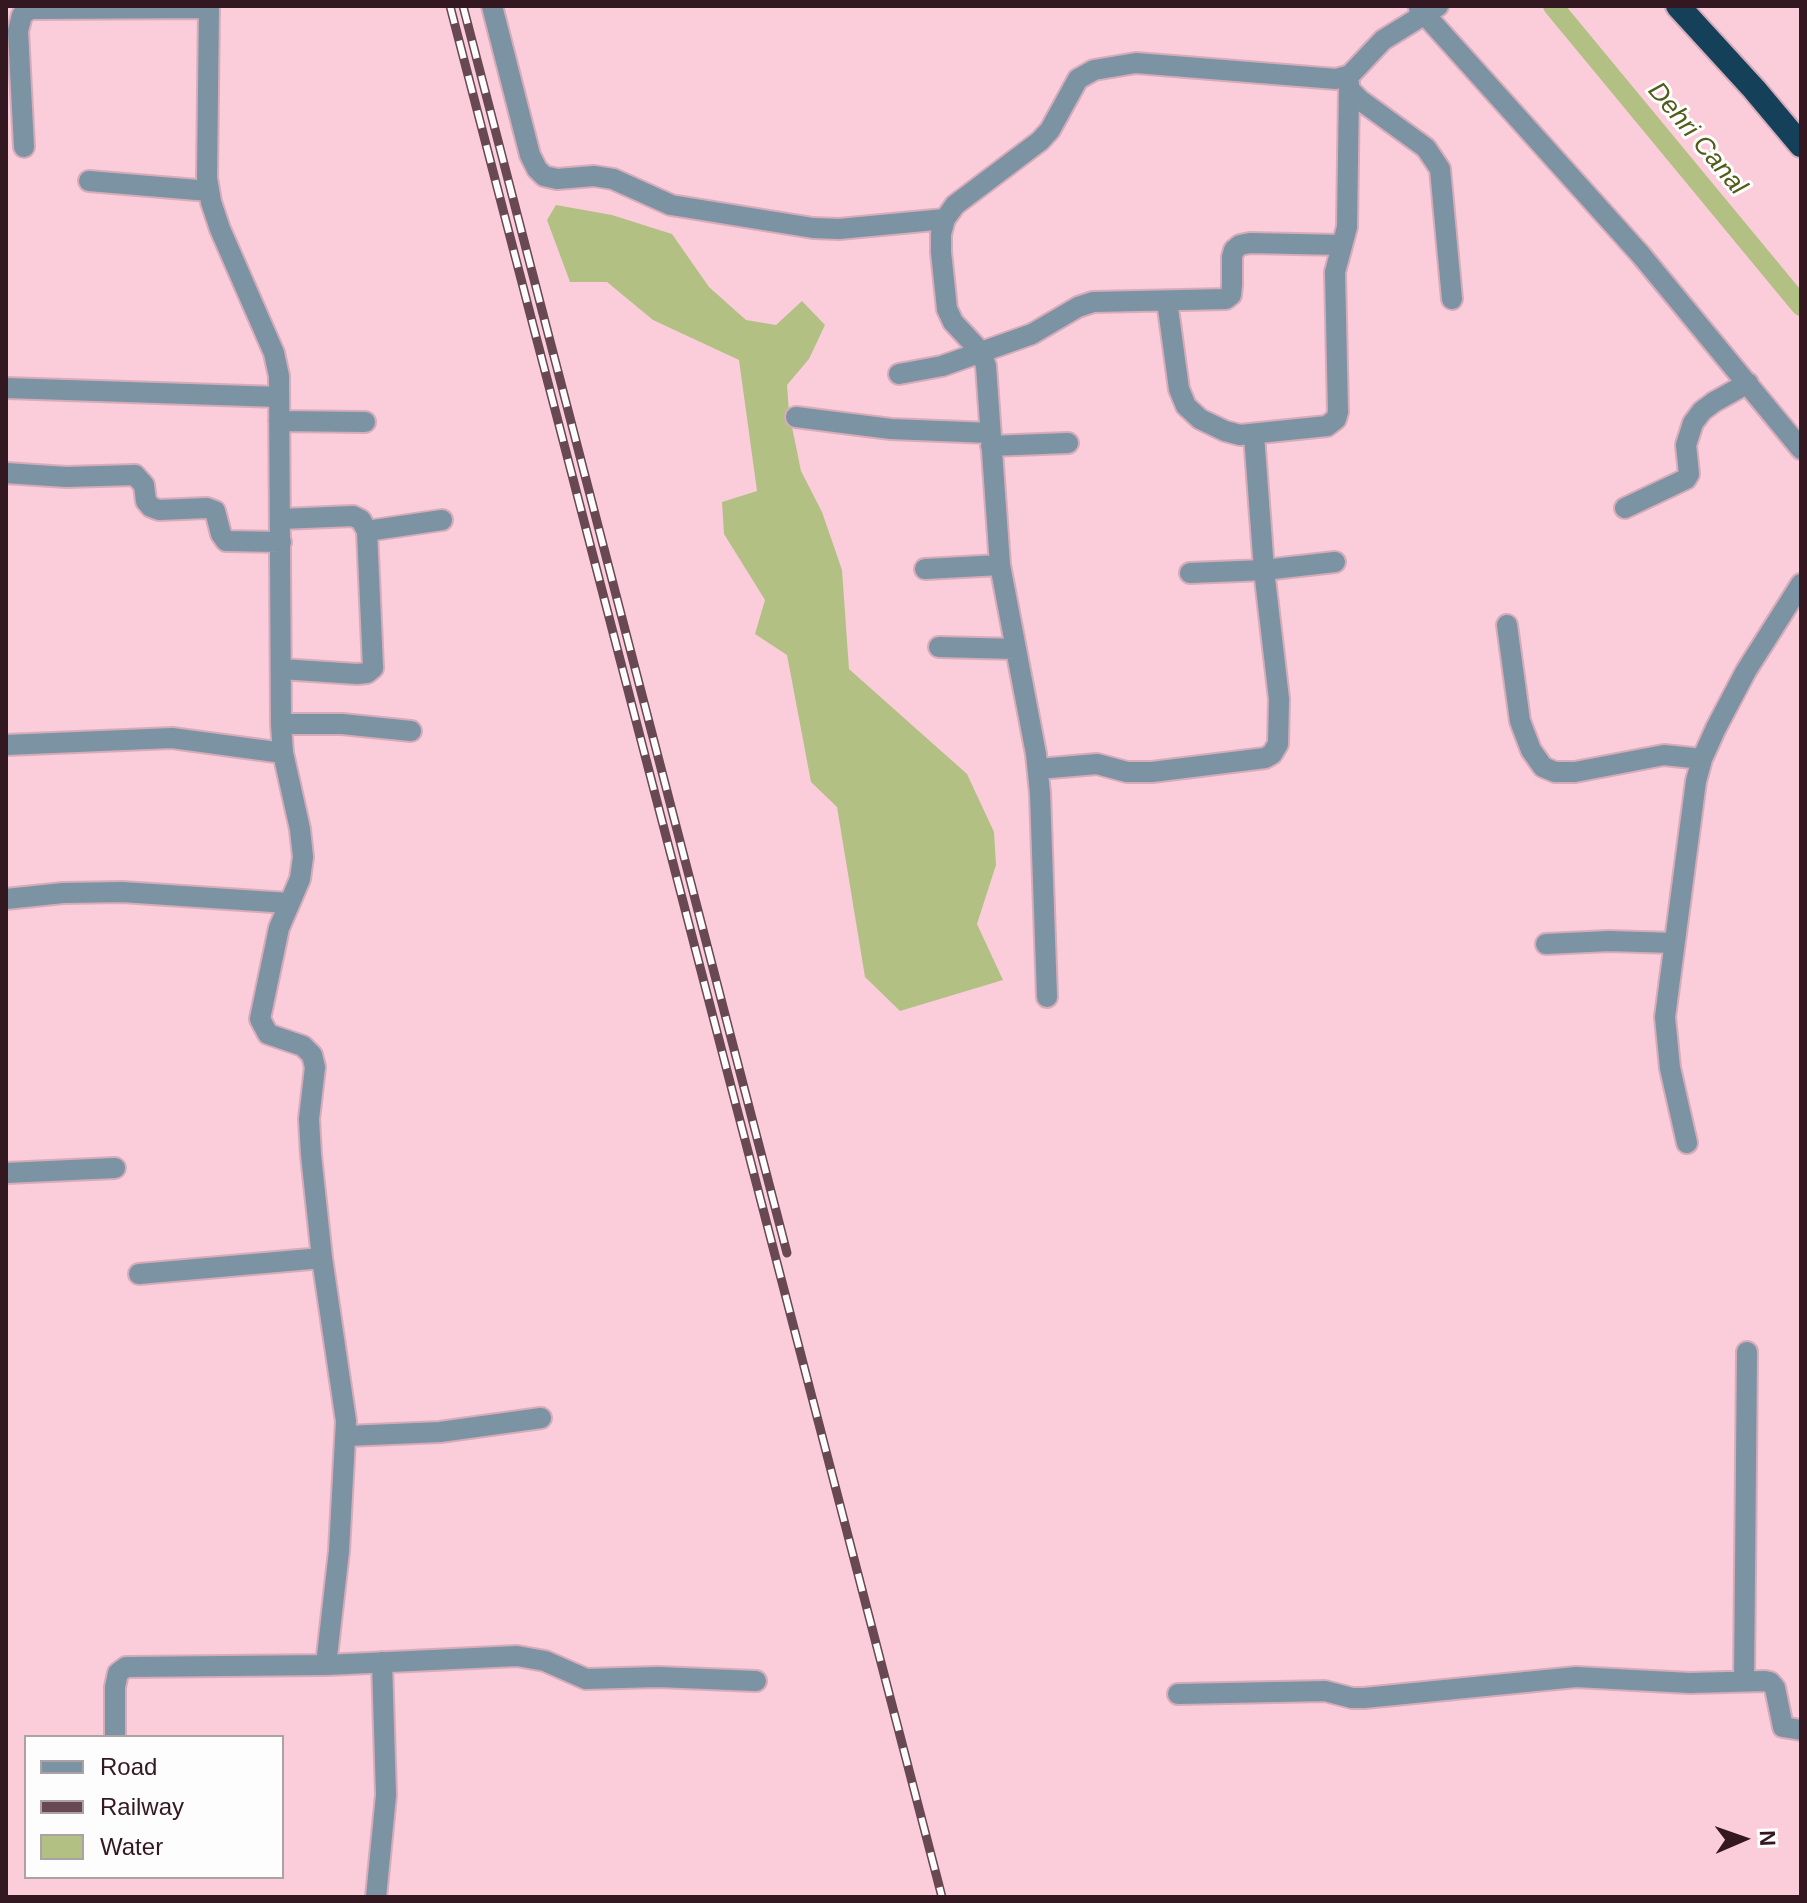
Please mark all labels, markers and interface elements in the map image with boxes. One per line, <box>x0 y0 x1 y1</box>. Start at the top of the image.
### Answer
water label: Dehri Canal <box>1641 76 1753 202</box>
legend <box>24 1735 284 1879</box>
text: Road <box>100 1753 157 1780</box>
text: Railway <box>100 1793 184 1820</box>
north arrow <box>1703 1799 1783 1879</box>
text: N <box>1755 1830 1780 1847</box>
text: Water <box>100 1833 163 1860</box>

